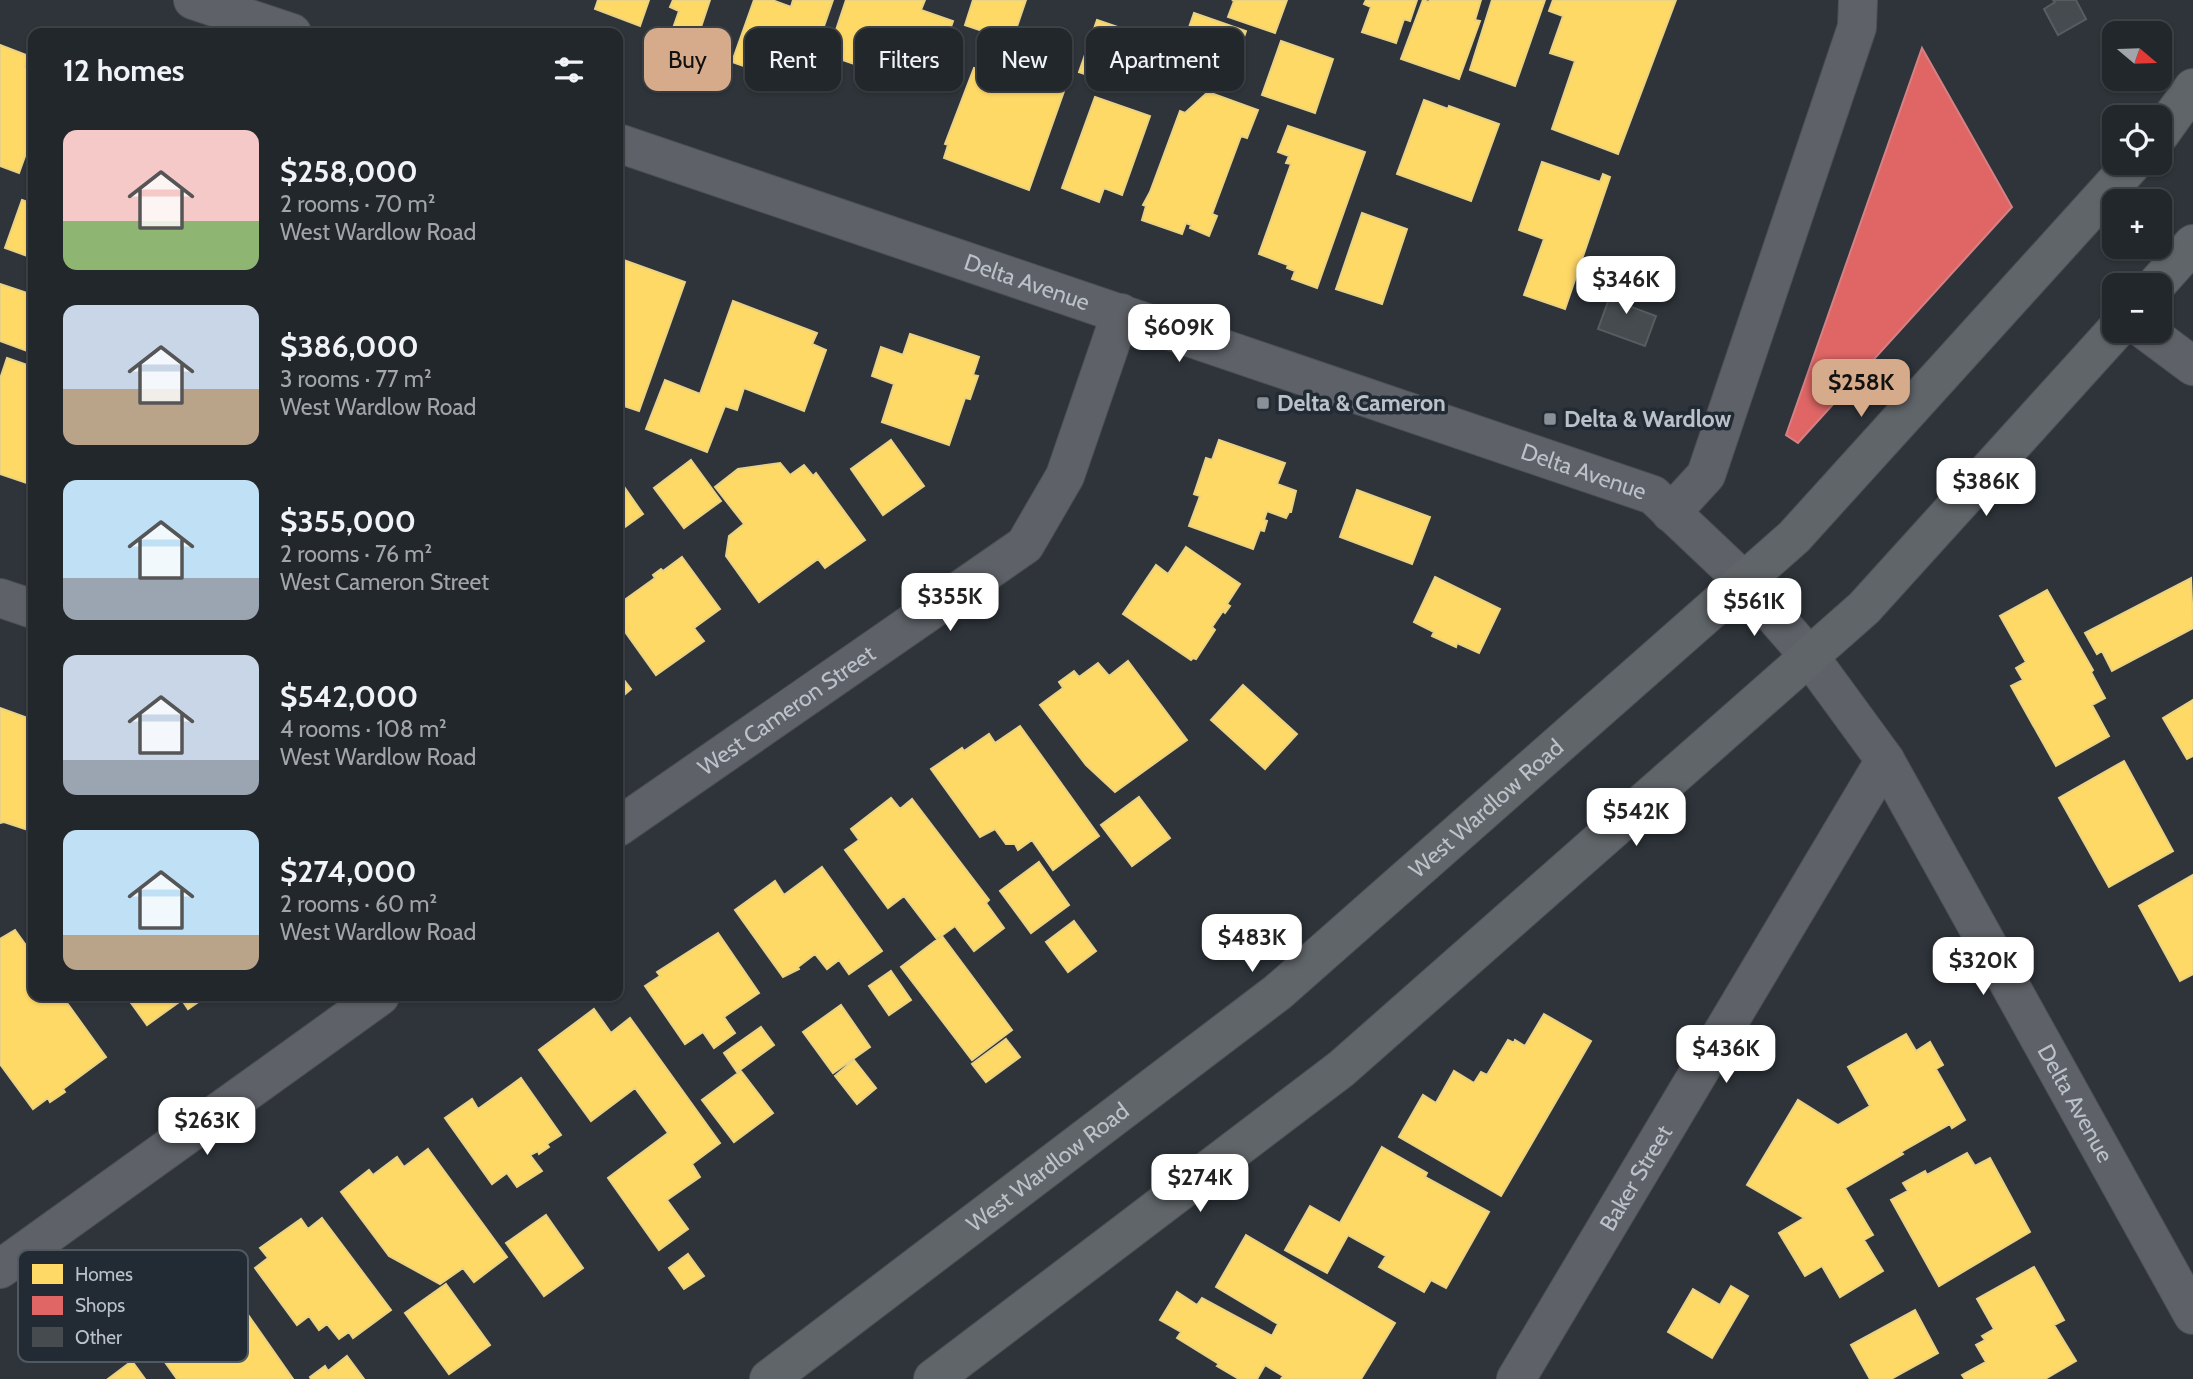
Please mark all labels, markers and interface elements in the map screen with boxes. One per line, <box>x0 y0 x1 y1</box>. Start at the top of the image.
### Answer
north arrow <box>2102 21 2172 91</box>
map controls <box>2102 21 2172 343</box>
chip: Buy <box>644 28 731 91</box>
chip: Rent <box>745 28 841 91</box>
chip: Filters <box>855 28 963 91</box>
chip: New <box>977 28 1072 91</box>
chip: Apartment <box>1086 28 1244 91</box>
icon: filters <box>550 51 588 89</box>
text: 12 homes <box>63 52 185 89</box>
button: locate <box>2102 105 2172 175</box>
text: $258,000 <box>280 153 418 190</box>
icon: home <box>119 158 203 242</box>
button: + <box>2102 189 2172 259</box>
text: 2 rooms · 70 m² <box>280 190 435 218</box>
text: West Wardlow Road <box>280 218 476 246</box>
street label: Delta Avenue <box>961 248 1094 316</box>
pin: $346K <box>1577 256 1675 316</box>
text: $346K <box>1592 265 1660 293</box>
button: − <box>2102 273 2172 343</box>
pin: $609K <box>1130 304 1228 364</box>
text: $609K <box>1144 313 1214 341</box>
text: $386,000 <box>280 328 419 365</box>
icon: home <box>119 333 203 417</box>
pin: $258K <box>1812 360 1910 419</box>
text: 3 rooms · 77 m² <box>280 365 432 393</box>
text: $258K <box>1828 368 1894 396</box>
place label: Delta & Cameron <box>1277 389 1446 417</box>
text: West Wardlow Road <box>280 393 476 421</box>
marker: Delta & Cameron <box>1255 395 1271 411</box>
place label: Delta & Wardlow <box>1564 405 1732 433</box>
marker: Delta & Wardlow <box>1542 411 1558 427</box>
street label: Delta Avenue <box>1517 437 1650 506</box>
pin: $386K <box>1937 458 2035 518</box>
text: $386K <box>1953 467 2019 495</box>
text: $355,000 <box>280 503 416 540</box>
icon: home <box>119 508 203 592</box>
text: 2 rooms · 76 m² <box>280 540 432 568</box>
text: West Cameron Street <box>280 568 489 596</box>
pin: $355K <box>901 574 999 633</box>
pin: $561K <box>1705 578 1803 638</box>
text: $355K <box>918 582 982 610</box>
text: $561K <box>1723 587 1785 615</box>
street label: West Cameron Street <box>693 639 881 781</box>
text: $542,000 <box>280 678 418 715</box>
icon: home <box>119 683 203 767</box>
text: 4 rooms · 108 m² <box>280 715 447 743</box>
street label: West Wardlow Road <box>1403 733 1569 884</box>
text: West Wardlow Road <box>280 743 476 771</box>
pin: $542K <box>1587 788 1685 848</box>
text: $542K <box>1603 797 1669 825</box>
text: $274,000 <box>280 853 416 890</box>
icon: home <box>119 858 203 942</box>
text: 2 rooms · 60 m² <box>280 890 437 918</box>
pin: $483K <box>1203 914 1301 974</box>
text: West Wardlow Road <box>280 918 476 946</box>
text: $483K <box>1218 923 1286 951</box>
pin: $320K <box>1934 937 2032 997</box>
text: $320K <box>1949 946 2017 974</box>
pin: $436K <box>1677 1026 1775 1085</box>
text: $436K <box>1692 1034 1760 1062</box>
street label: Delta Avenue <box>2032 1039 2120 1167</box>
street label: West Wardlow Road <box>961 1097 1134 1238</box>
pin: $263K <box>158 1098 256 1157</box>
text: $263K <box>174 1106 240 1134</box>
street label: Baker Street <box>1594 1120 1678 1236</box>
pin: $274K <box>1151 1154 1249 1214</box>
text: $274K <box>1167 1163 1233 1191</box>
legend <box>18 1250 248 1362</box>
text: Homes <box>75 1263 133 1286</box>
text: Shops <box>75 1294 125 1317</box>
text: Other <box>75 1326 122 1349</box>

